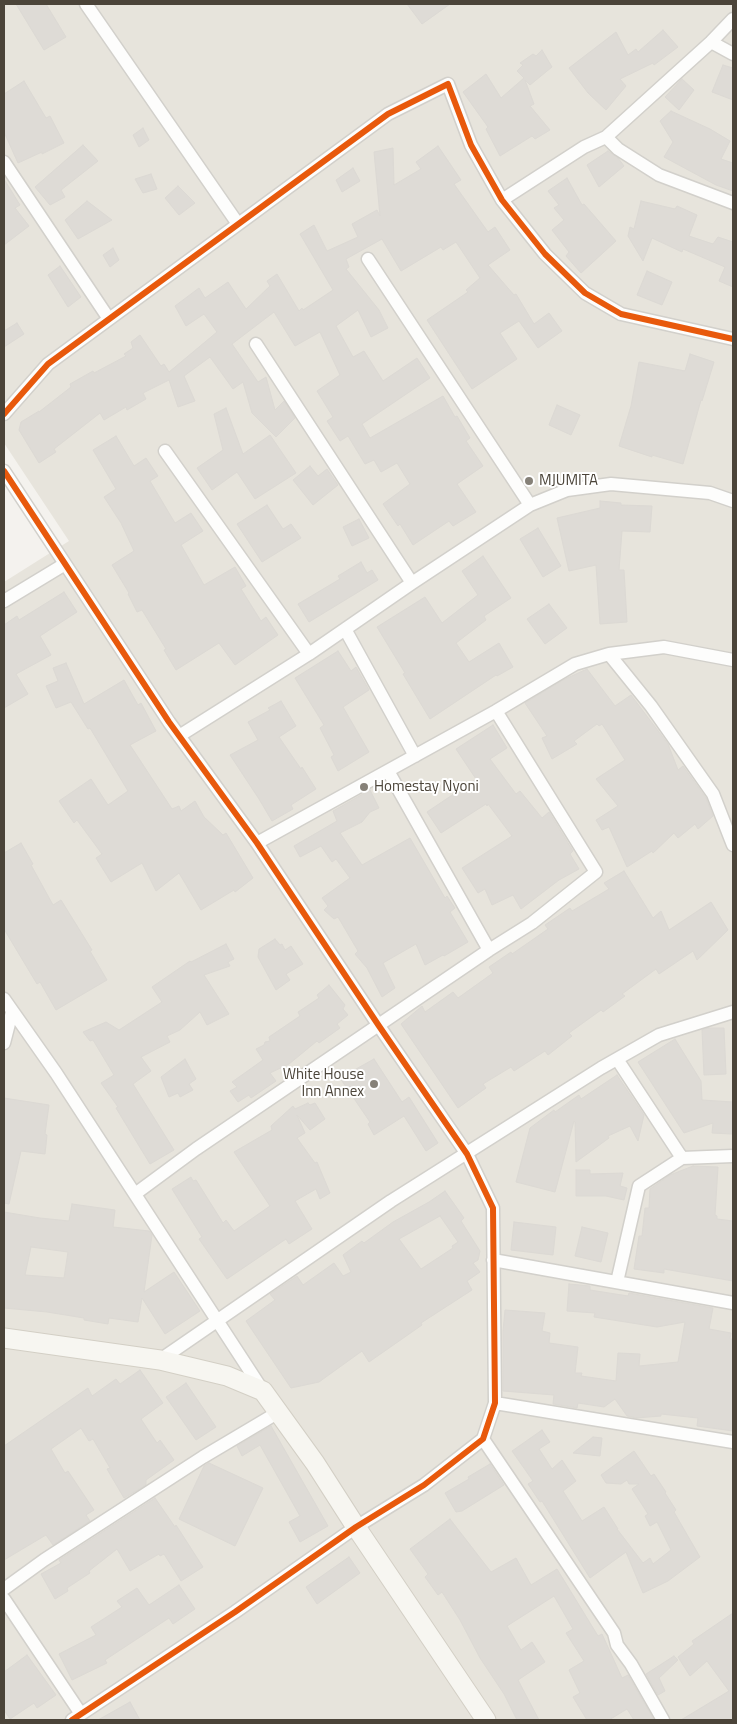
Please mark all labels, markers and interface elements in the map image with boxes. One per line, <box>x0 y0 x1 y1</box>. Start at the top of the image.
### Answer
place label: MJUMITA <box>539 472 598 490</box>
marker: MJUMITA <box>523 475 535 487</box>
place label: Homestay Nyoni <box>374 778 479 796</box>
marker: Homestay Nyoni <box>358 781 370 793</box>
place label: White House Inn Annex <box>283 1066 364 1101</box>
marker: White House Inn Annex <box>368 1078 380 1090</box>

